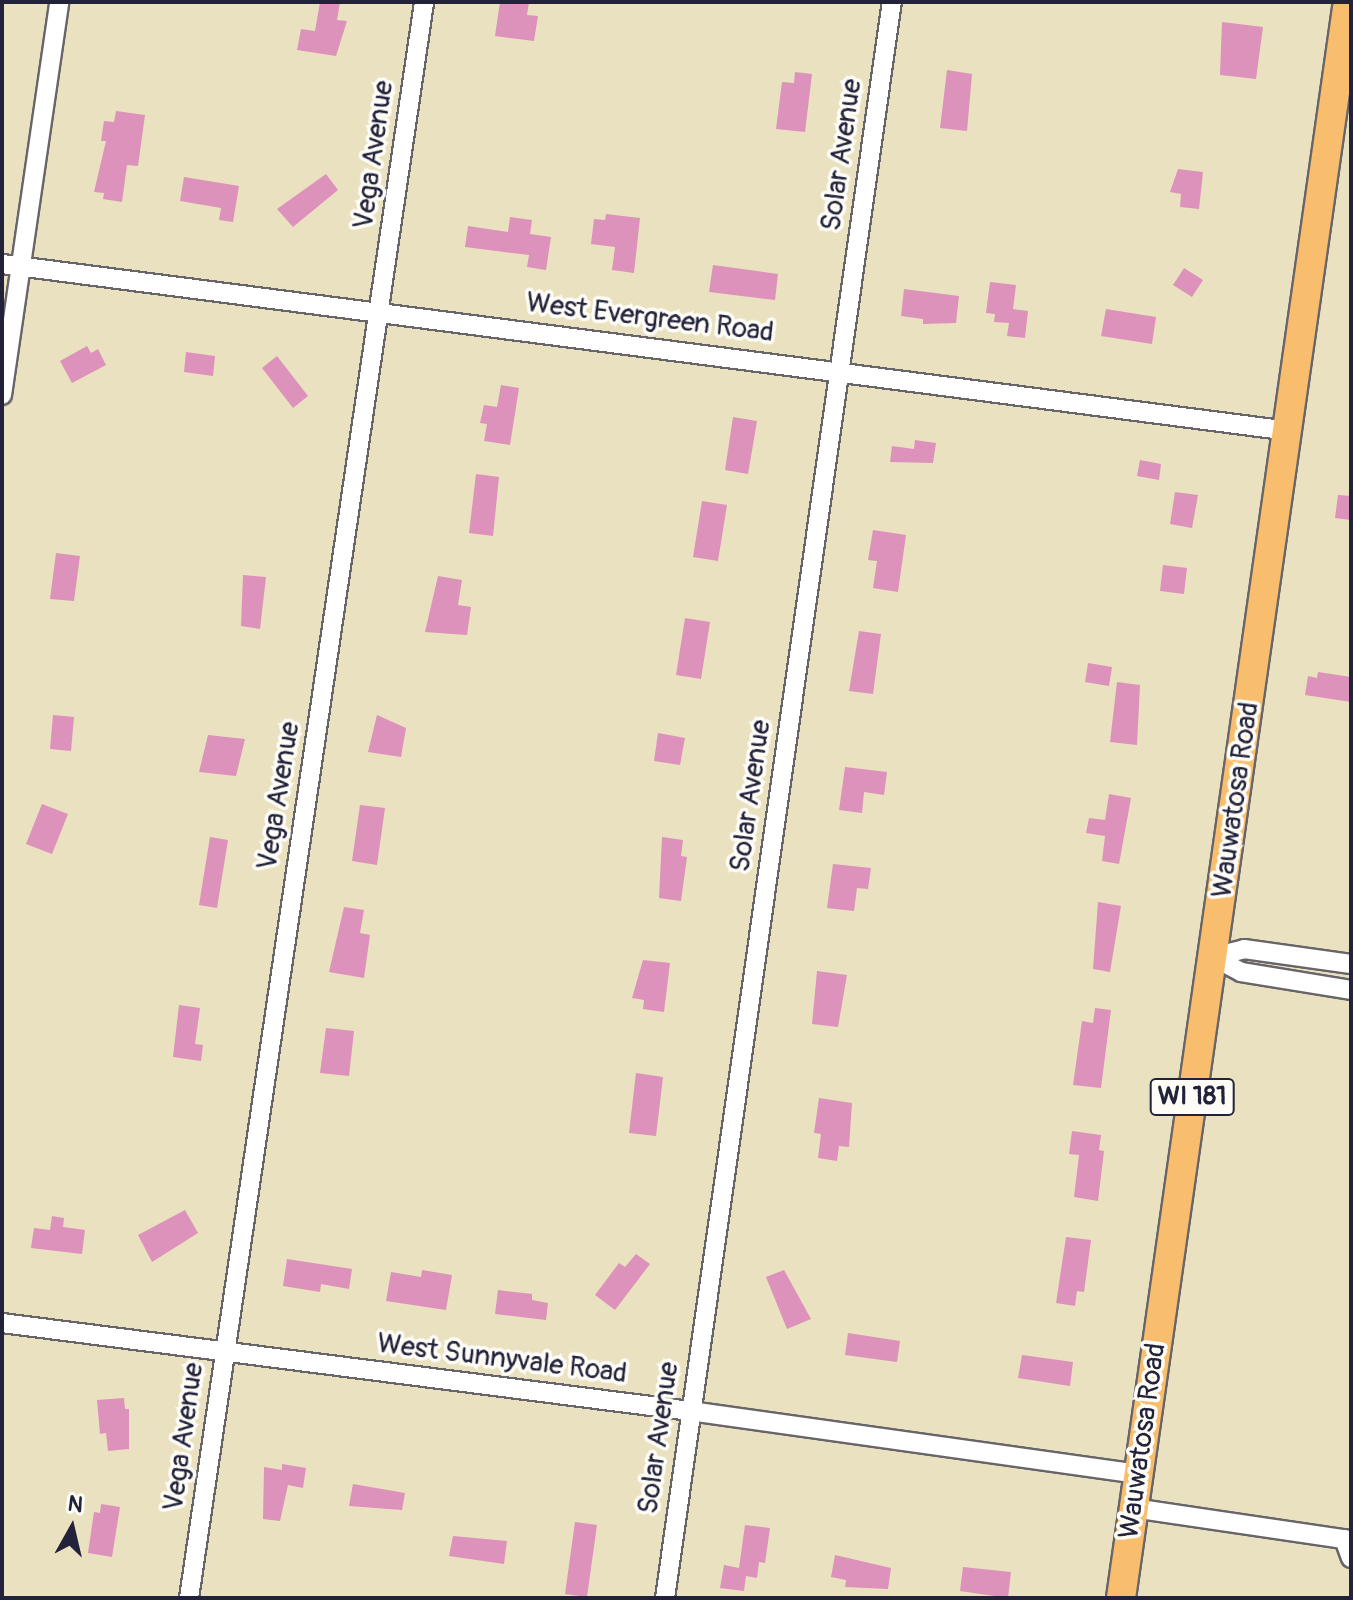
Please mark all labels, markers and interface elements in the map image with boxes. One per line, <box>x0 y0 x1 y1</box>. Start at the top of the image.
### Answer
street label: Solar Avenue <box>815 77 869 233</box>
street label: Vega Avenue <box>347 78 401 232</box>
street label: West Evergreen Road <box>524 286 776 350</box>
street label: Wauwatosa Road <box>1206 700 1266 900</box>
street label: Solar Avenue <box>724 718 778 874</box>
street label: Vega Avenue <box>251 719 307 873</box>
road number: WI 181 <box>1148 1075 1236 1119</box>
street label: West Sunnyvale Road <box>375 1327 629 1391</box>
street label: Wauwatosa Road <box>1113 1341 1173 1541</box>
street label: Vega Avenue <box>157 1360 211 1514</box>
street label: Solar Avenue <box>632 1360 686 1516</box>
north arrow <box>32 1488 112 1568</box>
text: N <box>66 1489 85 1519</box>

